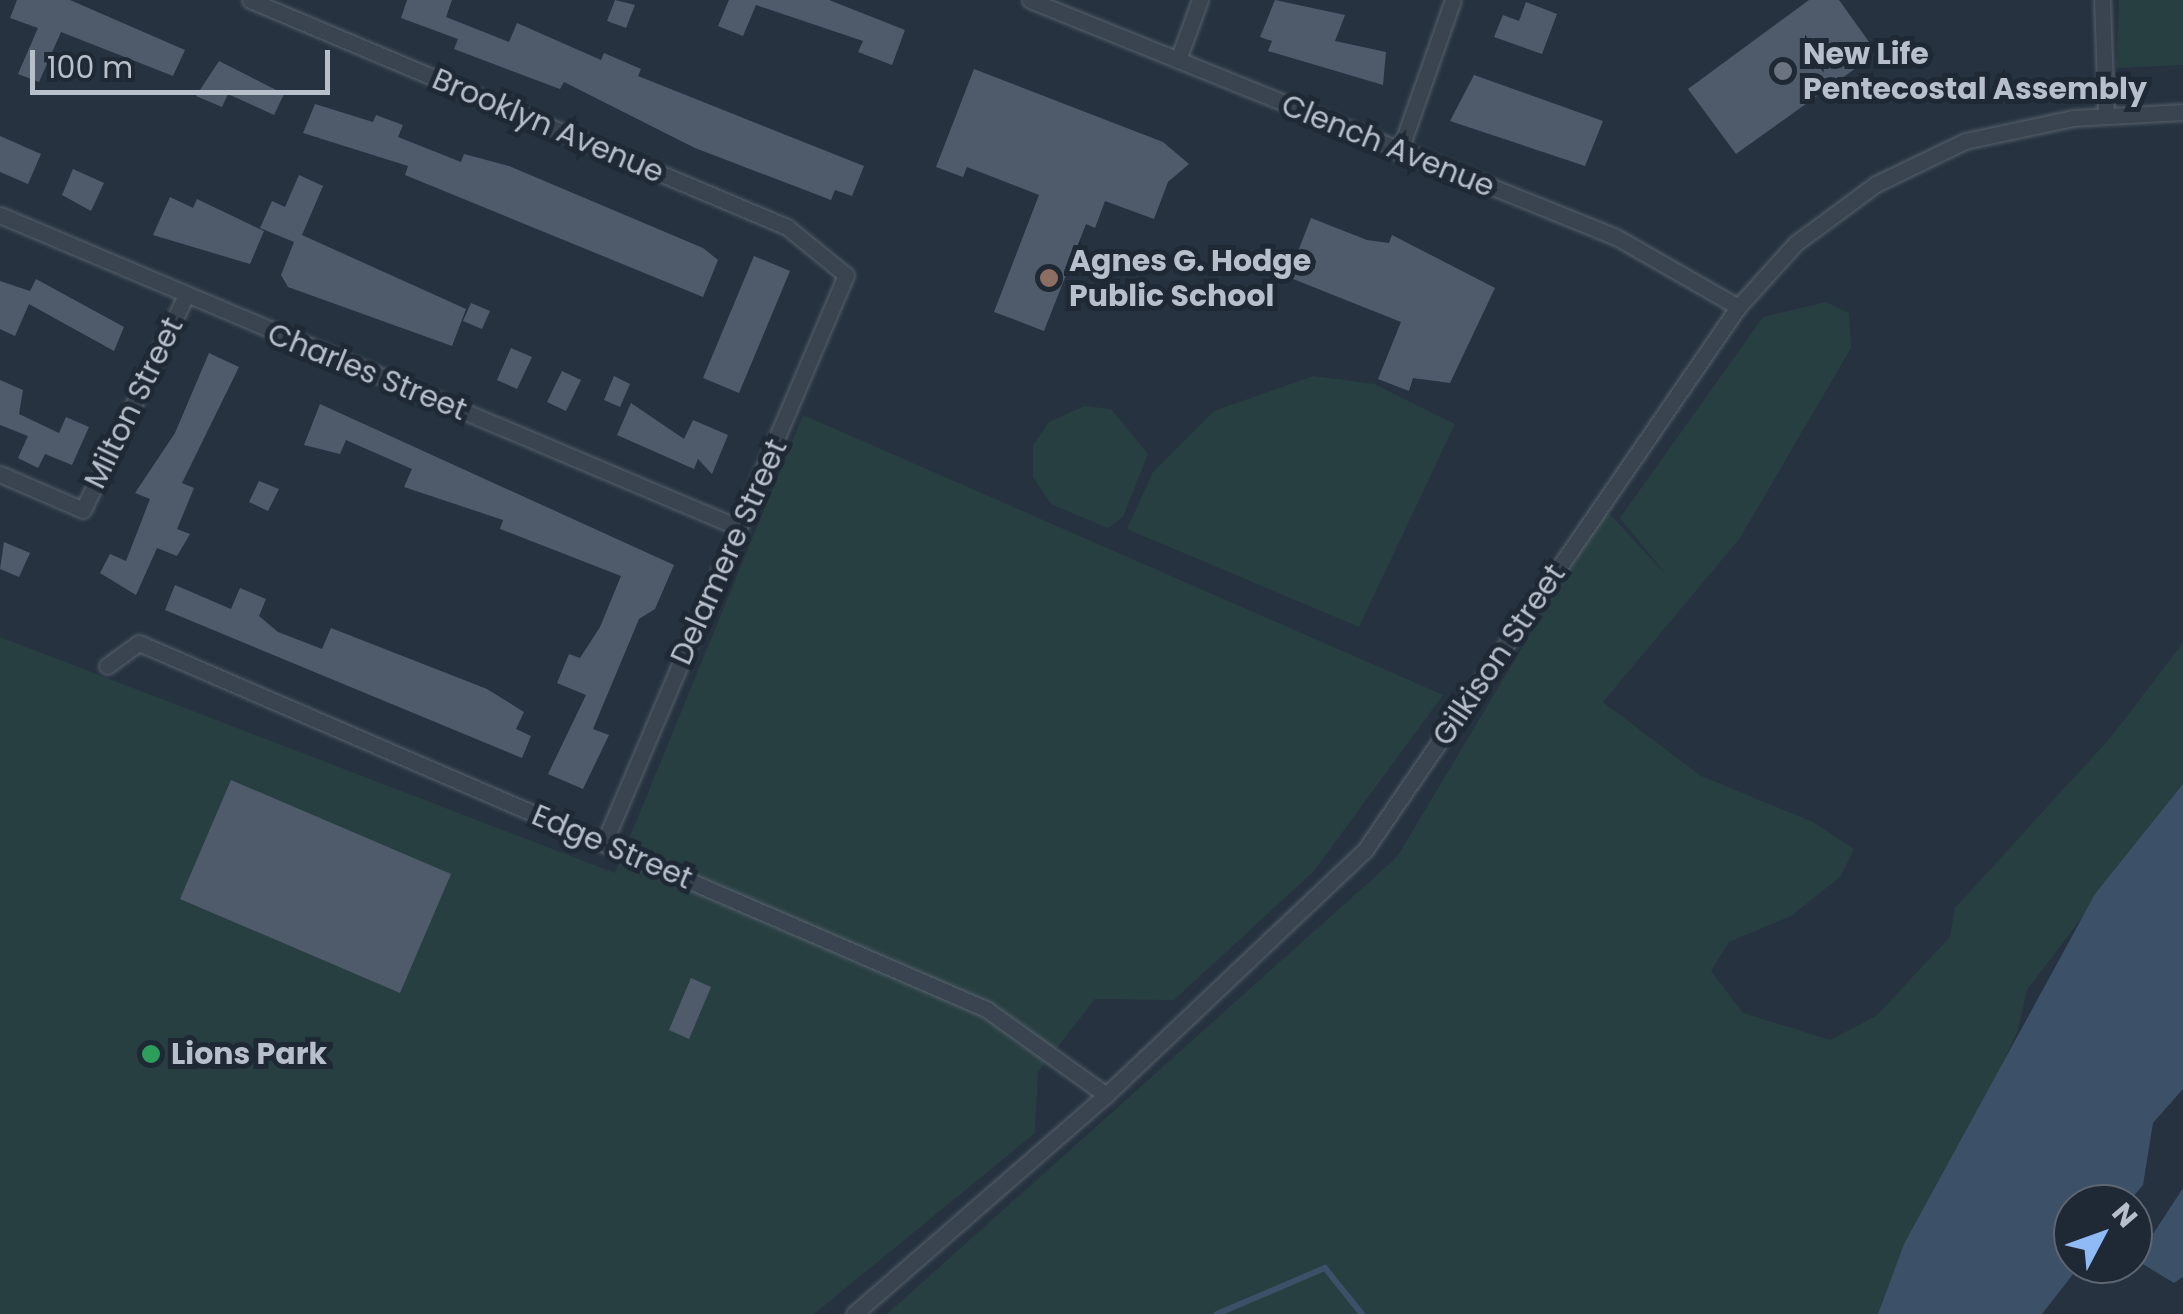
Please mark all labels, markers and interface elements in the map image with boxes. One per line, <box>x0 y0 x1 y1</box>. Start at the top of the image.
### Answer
scale bar <box>35 30 335 92</box>
place label: New Life Pentecostal Assembly <box>1803 36 2147 106</box>
text: 100 m <box>47 46 133 89</box>
marker: New Life Pentecostal Assembly <box>1772 60 1794 82</box>
street label: Brooklyn Avenue <box>427 61 669 191</box>
street label: Clench Avenue <box>1276 87 1500 205</box>
place label: Agnes G. Hodge Public School <box>1069 243 1311 314</box>
marker: Agnes G. Hodge Public School <box>1038 267 1060 289</box>
street label: Milton Street <box>77 312 191 494</box>
street label: Charles Street <box>262 316 472 428</box>
street label: Delamere Street <box>663 434 795 670</box>
street label: Gilkison Street <box>1425 558 1573 752</box>
street label: Edge Street <box>527 797 697 897</box>
place label: Lions Park <box>171 1036 327 1072</box>
marker: Lions Park <box>140 1043 162 1065</box>
north arrow <box>2053 1184 2153 1284</box>
text: N <box>2103 1195 2146 1236</box>

